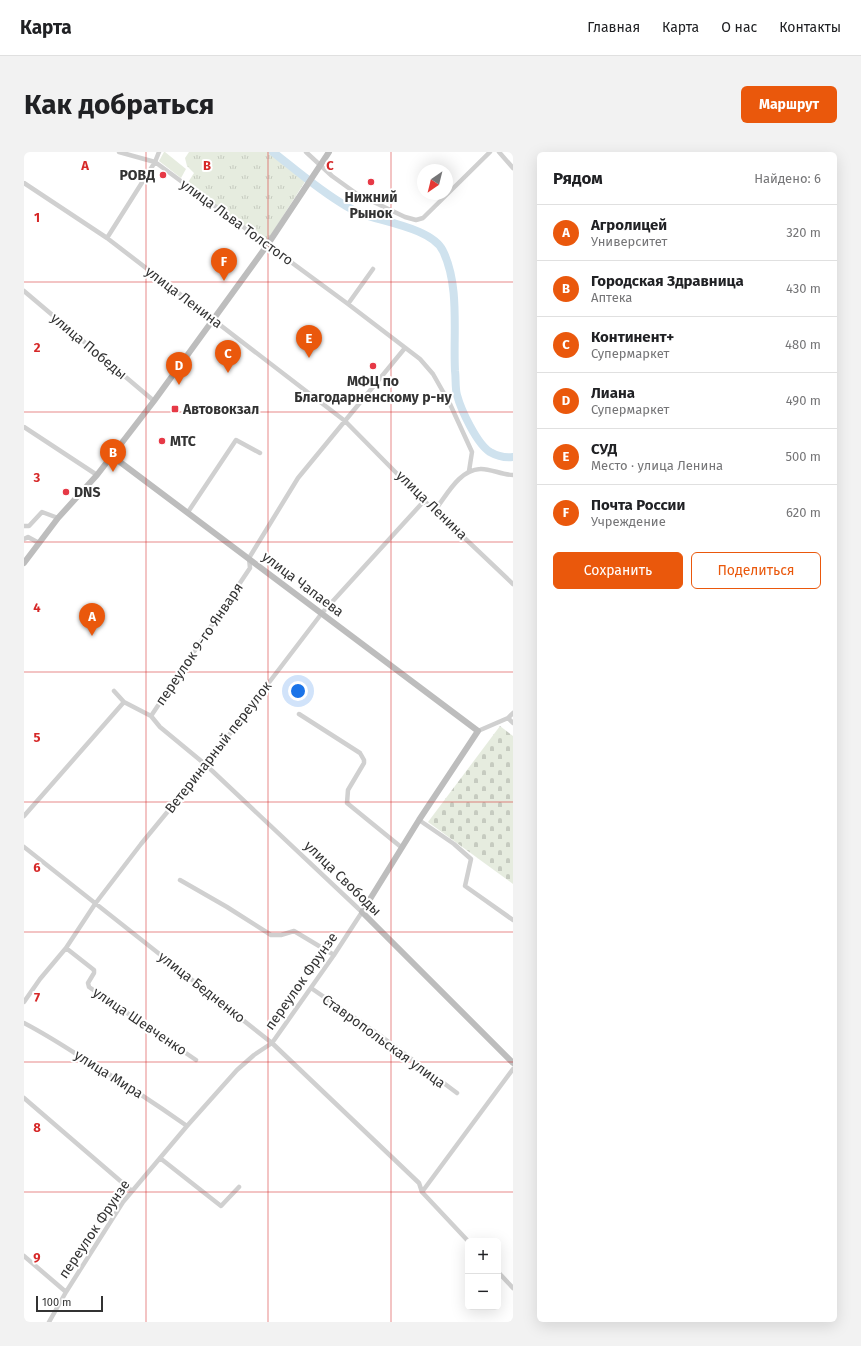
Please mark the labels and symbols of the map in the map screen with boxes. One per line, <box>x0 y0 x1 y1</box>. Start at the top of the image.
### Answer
text: A <box>80 158 89 173</box>
text: B <box>203 158 211 173</box>
text: C <box>326 158 334 173</box>
north arrow <box>417 164 453 200</box>
place label: РОВД <box>119 167 155 184</box>
marker: РОВД <box>158 170 168 180</box>
street label: улица Льва Толстого <box>177 176 297 269</box>
marker: Нижний Рынок <box>366 177 376 187</box>
place label: Нижний Рынок <box>345 189 397 222</box>
text: 1 <box>34 210 40 225</box>
pin: F <box>211 248 237 281</box>
street label: улица Ленина <box>142 263 226 332</box>
street label: улица Победы <box>47 310 130 383</box>
pin: E <box>296 325 322 358</box>
text: 2 <box>34 340 41 355</box>
pin: C <box>215 340 241 373</box>
pin: D <box>166 352 192 385</box>
marker: МФЦ по Благодарненскому р-ну <box>368 361 378 371</box>
place label: МФЦ по Благодарненскому р-ну <box>294 373 452 406</box>
place label: Автовокзал <box>182 401 259 418</box>
marker: Автовокзал <box>170 404 180 414</box>
place label: МТС <box>170 433 196 450</box>
marker: МТС <box>157 436 167 446</box>
pin: B <box>100 439 126 472</box>
street label: улица Ленина <box>393 467 471 543</box>
text: 3 <box>33 470 41 485</box>
place label: DNS <box>74 484 100 501</box>
marker: DNS <box>61 487 71 497</box>
street label: улица Чапаева <box>259 548 347 621</box>
street label: переулок 9-го Января <box>152 580 247 709</box>
text: 4 <box>33 600 41 615</box>
pin: A <box>79 603 105 636</box>
street label: Ветеринарный переулок <box>162 677 276 817</box>
your location <box>288 681 308 701</box>
text: 5 <box>34 730 41 745</box>
street label: улица Свободы <box>301 837 385 919</box>
text: 6 <box>33 860 41 875</box>
street label: переулок Фрунзе <box>261 929 341 1033</box>
street label: улица Бедненко <box>155 948 249 1027</box>
street label: улица Шевченко <box>89 984 190 1059</box>
text: 7 <box>34 990 40 1005</box>
street label: Ставропольская улица <box>319 991 449 1092</box>
street label: улица Мира <box>71 1047 146 1102</box>
text: 8 <box>33 1120 41 1135</box>
street label: переулок Фрунзе <box>55 1177 134 1282</box>
text: 9 <box>33 1250 41 1265</box>
scale bar <box>36 1294 103 1313</box>

